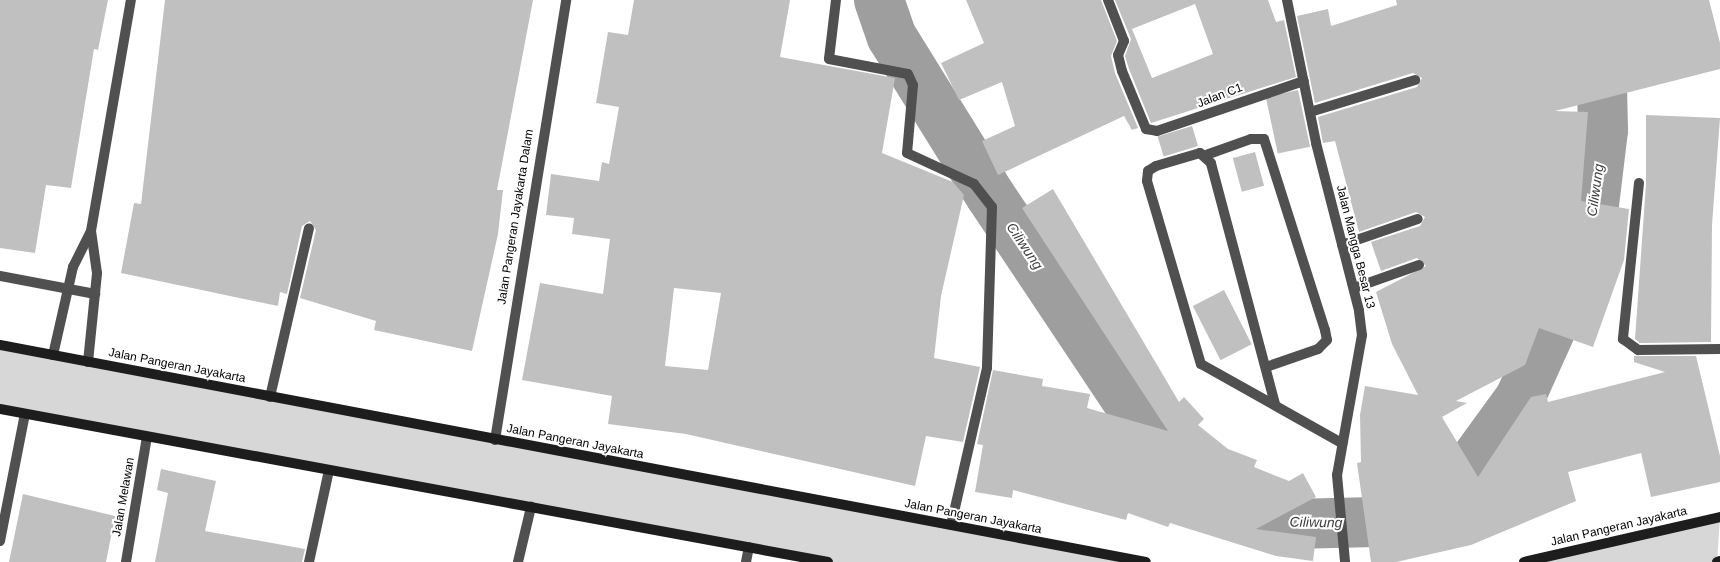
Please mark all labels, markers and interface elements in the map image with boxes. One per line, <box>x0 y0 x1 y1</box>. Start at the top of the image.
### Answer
street label: Jalan C1 <box>1195 81 1245 111</box>
street label: Jalan Pangeran Jayakarta Dalam <box>495 128 537 306</box>
water label: Ciliwung <box>1583 163 1607 217</box>
street label: Jalan Mangga Besar 13 <box>1333 184 1377 310</box>
water label: Ciliwung <box>1003 219 1047 273</box>
street label: Jalan Pangeran Jayakarta <box>107 346 247 386</box>
street label: Jalan Pangeran Jayakarta <box>505 422 645 462</box>
street label: Jalan Melawan <box>110 456 138 538</box>
street label: Jalan Pangeran Jayakarta <box>903 497 1043 537</box>
street label: Jalan Pangeran Jayakarta <box>1549 504 1689 550</box>
water label: Ciliwung <box>1289 513 1343 531</box>

